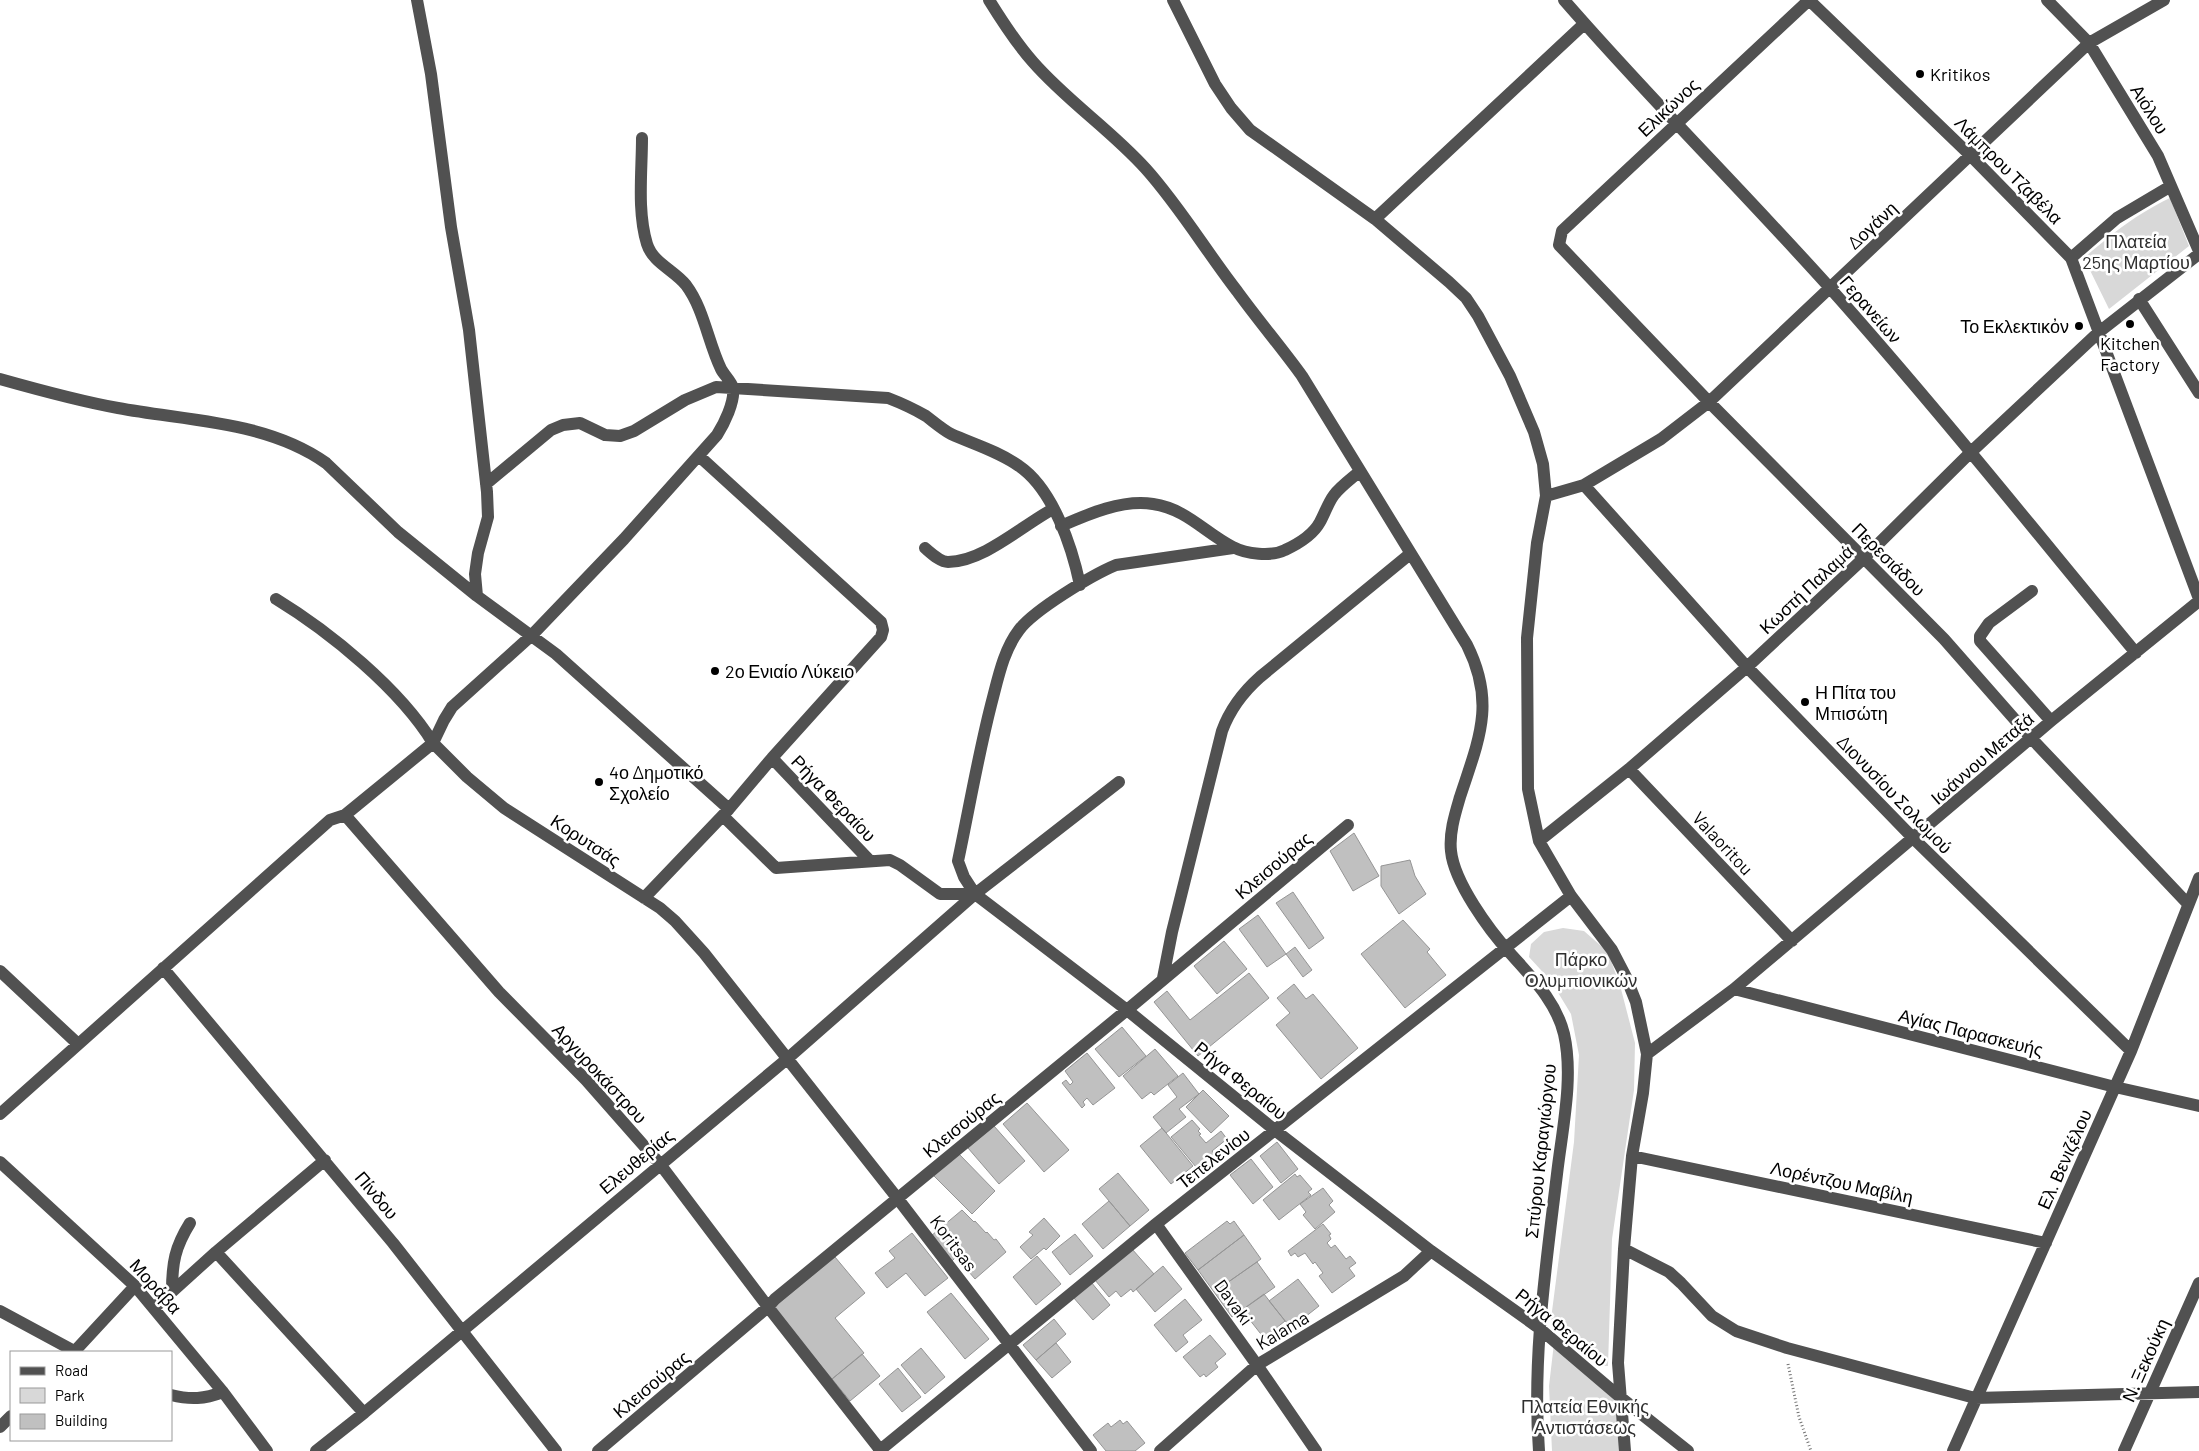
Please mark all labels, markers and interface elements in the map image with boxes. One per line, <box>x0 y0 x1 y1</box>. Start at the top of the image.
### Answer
place label: Kritikos <box>1930 63 1990 85</box>
marker: Kritikos <box>1914 68 1926 80</box>
street label: Ελικώνος <box>1633 73 1703 141</box>
street label: Αιόλου <box>2126 80 2174 138</box>
street label: Λάμπρου Τζαβέλα <box>1951 112 2067 228</box>
street label: Δογάνη <box>1843 197 1901 253</box>
park label: Πλατεία 25ης Μαρτίου <box>2082 230 2190 273</box>
street label: Γερανείων <box>1836 271 1906 347</box>
place label: Το Εκλεκτικὀν <box>1960 315 2069 337</box>
marker: Kitchen Factory <box>2124 318 2136 330</box>
marker: Το Εκλεκτικὀν <box>2073 320 2085 332</box>
place label: Kitchen Factory <box>2100 332 2160 375</box>
street label: Περεσιάδου <box>1848 518 1930 600</box>
street label: Κωστή Παλαμά <box>1754 540 1858 638</box>
place label: 2ο Ενιαίο Λύκειο <box>725 660 854 682</box>
marker: 2ο Ενιαίο Λύκειο <box>709 665 721 677</box>
place label: Η Πίτα του Μπισώτη <box>1815 681 1896 724</box>
marker: Η Πίτα του Μπισώτη <box>1799 696 1811 708</box>
street label: Ιωάννου Μεταξά <box>1926 707 2038 809</box>
street label: Διονυσίου Σολωμού <box>1833 730 1957 858</box>
street label: Ρήγα Φεραίου <box>787 750 881 846</box>
place label: 4ο Δημοτικό Σχολείο <box>609 761 704 804</box>
marker: 4ο Δημοτικό Σχολείο <box>593 776 605 788</box>
street label: Valaoritou <box>1688 807 1758 879</box>
street label: Κορυτσάς <box>547 809 625 871</box>
street label: Κλεισούρας <box>1230 826 1316 903</box>
park label: Πάρκο Ολυμπιονικών <box>1525 948 1637 991</box>
street label: Αγίας Παρασκευής <box>1896 1003 2046 1061</box>
street label: Αργυροκάστρου <box>548 1018 652 1128</box>
street label: Ρήγα Φεραίου <box>1191 1036 1291 1124</box>
street label: Σπύρου Καραγιώργου <box>1520 1063 1560 1239</box>
street label: Κλεισούρας <box>918 1086 1004 1162</box>
street label: Ελ. Βενιζέλου <box>2032 1106 2096 1212</box>
street label: Ελευθερίας <box>594 1123 678 1198</box>
street label: Τεπελενίου <box>1172 1123 1254 1193</box>
street label: Λορέντζου Μαβίλη <box>1769 1156 1915 1208</box>
street label: Πίνδου <box>351 1167 403 1223</box>
street label: Koritsas <box>926 1211 982 1275</box>
street label: Μοράβα <box>126 1254 186 1318</box>
street label: Davaki <box>1210 1275 1258 1329</box>
street label: Ρήγα Φεραίου <box>1512 1283 1612 1371</box>
street label: Kalama <box>1252 1306 1312 1354</box>
street label: Ν. Ξεκούκη <box>2117 1315 2173 1405</box>
street label: Κλεισούρας <box>608 1345 694 1422</box>
legend <box>10 1351 172 1441</box>
text: Road <box>55 1361 88 1379</box>
text: Park <box>55 1386 85 1404</box>
park label: Πλατεία Εθνικής Αντιστάσεως <box>1521 1395 1649 1438</box>
text: Building <box>55 1411 108 1429</box>

